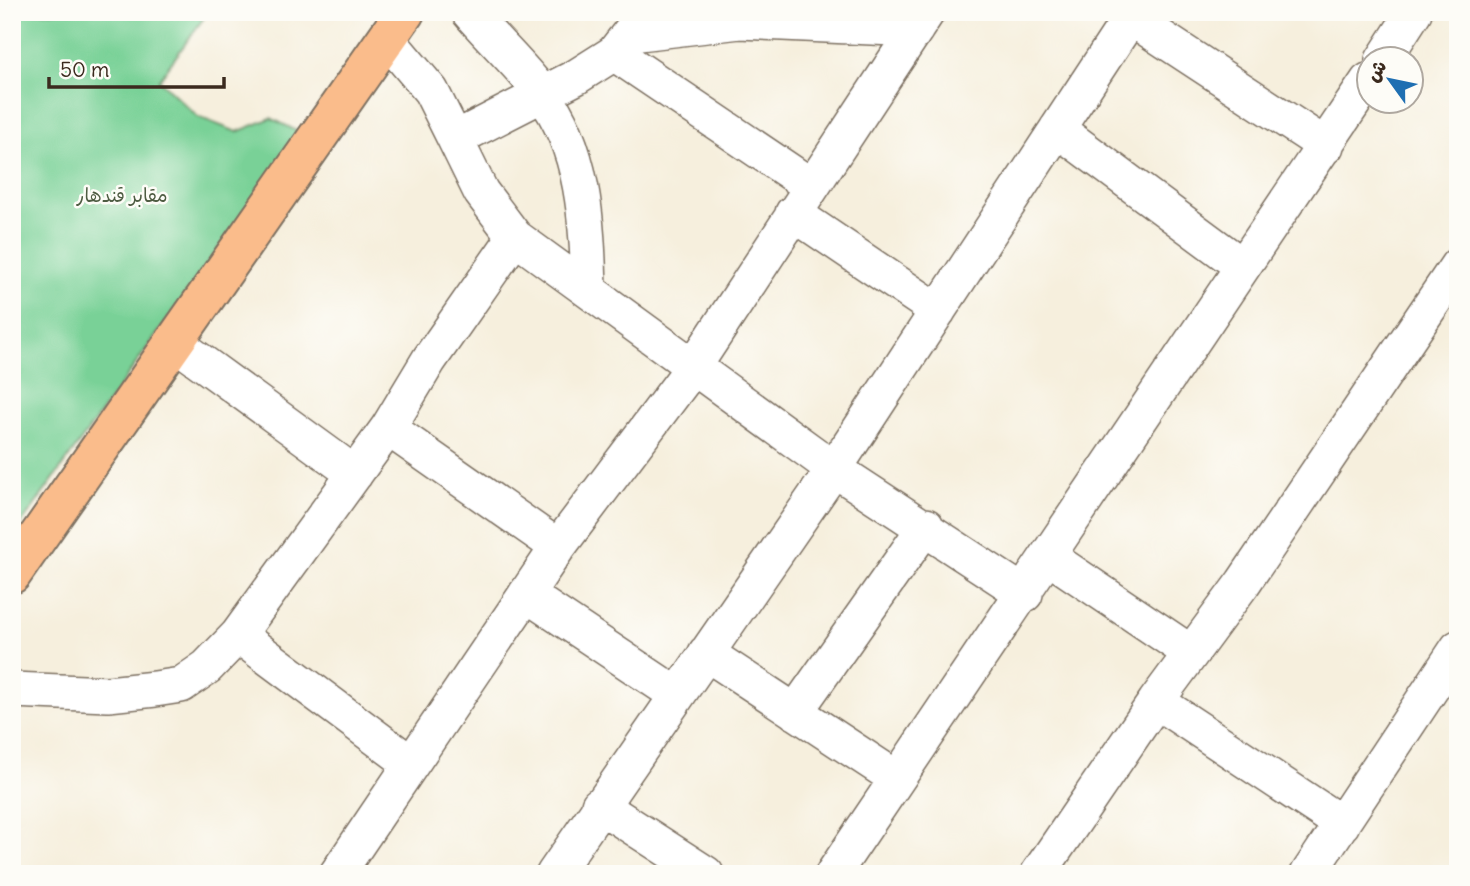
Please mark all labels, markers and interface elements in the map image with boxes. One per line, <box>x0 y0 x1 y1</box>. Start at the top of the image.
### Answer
scale bar <box>49 46 224 90</box>
north arrow <box>1354 46 1424 116</box>
text: ش <box>1360 55 1392 86</box>
text: 50 m <box>60 56 109 83</box>
park label: مقابر قندهار <box>76 183 168 207</box>

